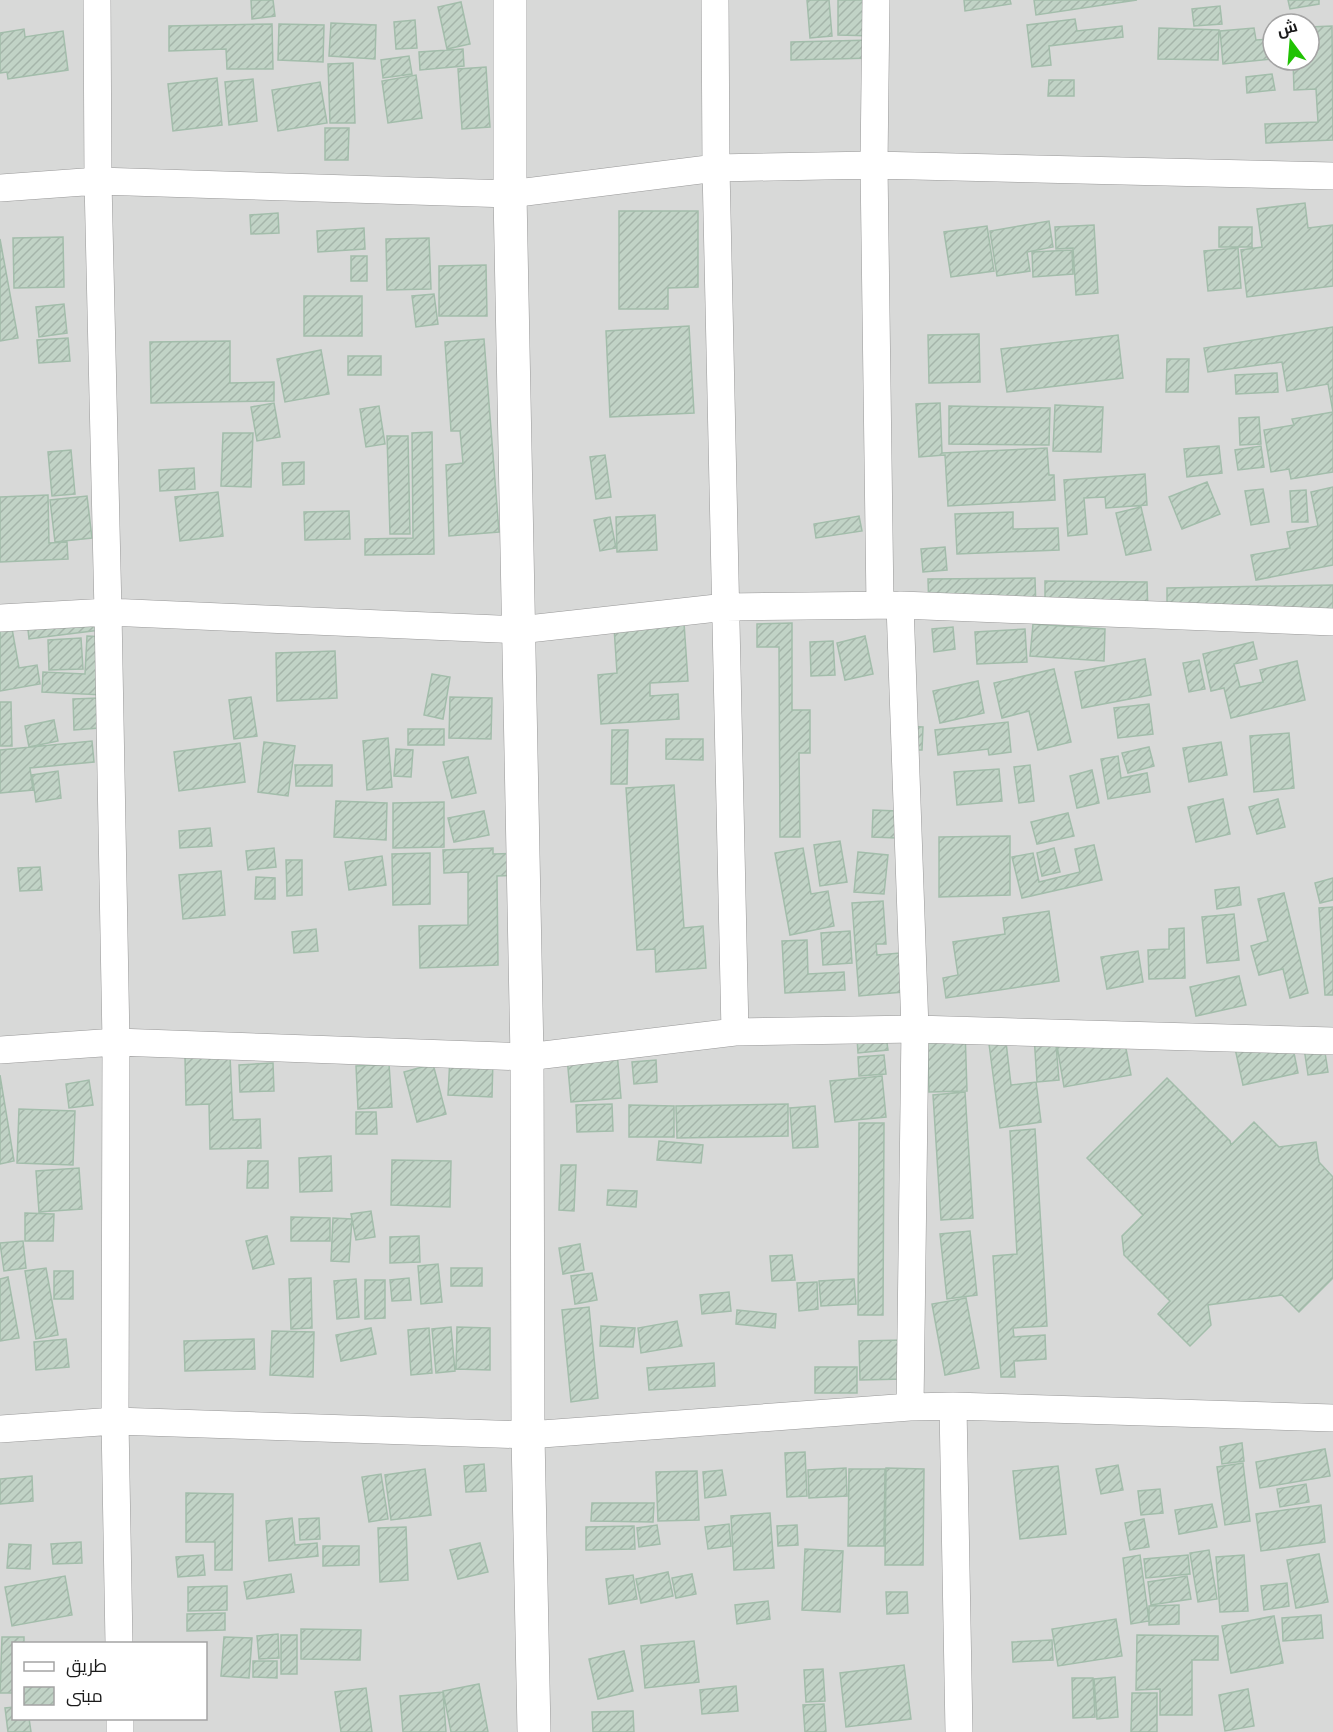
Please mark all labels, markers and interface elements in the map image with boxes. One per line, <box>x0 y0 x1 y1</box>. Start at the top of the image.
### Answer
north arrow <box>1261 12 1321 72</box>
text: ش <box>1274 15 1299 40</box>
legend <box>12 1642 207 1720</box>
text: طريق <box>66 1654 107 1678</box>
text: مبنى <box>66 1684 103 1707</box>

